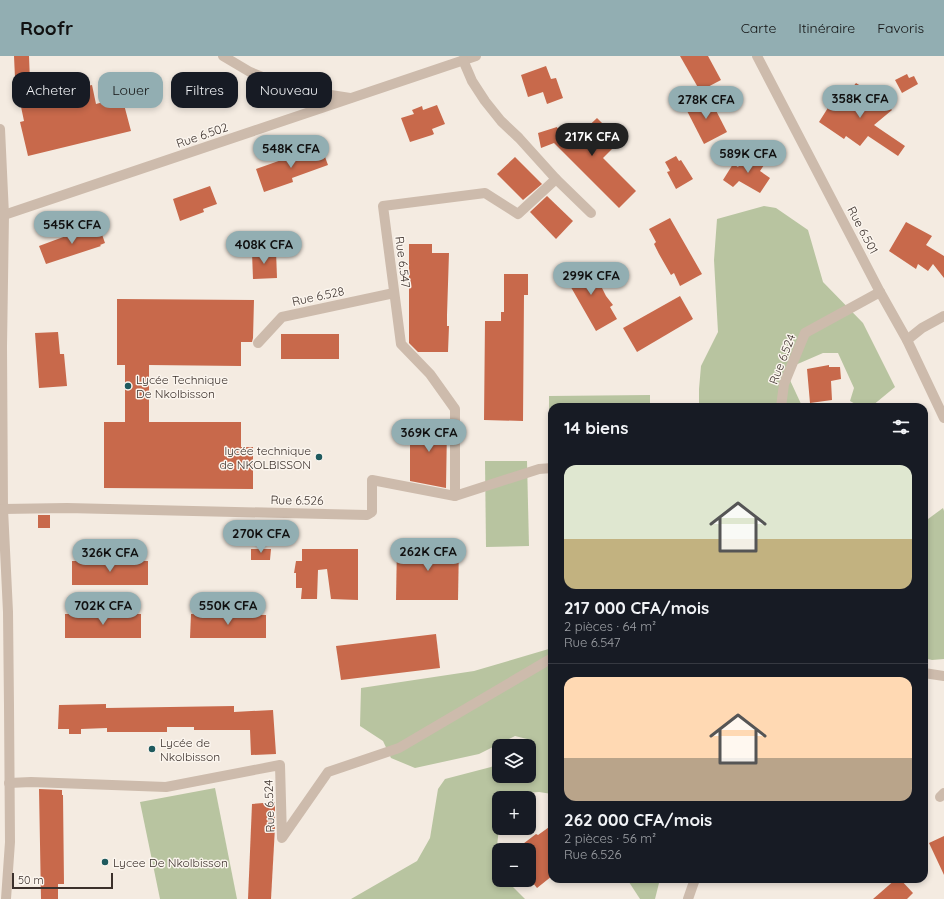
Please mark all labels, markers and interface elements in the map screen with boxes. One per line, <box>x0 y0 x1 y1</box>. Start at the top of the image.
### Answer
text: Roofr <box>20 16 73 40</box>
text: Carte <box>741 19 776 37</box>
text: Itinéraire <box>798 19 855 37</box>
text: Favoris <box>877 19 924 37</box>
chip: Acheter <box>12 72 90 108</box>
chip: Louer <box>98 72 163 108</box>
chip: Filtres <box>171 72 238 108</box>
chip: Nouveau <box>246 72 332 108</box>
pin: 358K CFA <box>819 85 901 119</box>
pin: 278K CFA <box>665 86 747 120</box>
text: 358K CFA <box>831 90 889 106</box>
text: 278K CFA <box>677 91 735 107</box>
street label: Rue 6.502 <box>174 119 230 151</box>
pin: 217K CFA <box>551 123 633 157</box>
text: 217K CFA <box>564 128 620 144</box>
pin: 548K CFA <box>250 135 332 169</box>
text: 548K CFA <box>262 140 320 156</box>
pin: 589K CFA <box>707 140 789 174</box>
text: 589K CFA <box>719 145 777 161</box>
street label: Rue 6.501 <box>844 204 882 256</box>
pin: 545K CFA <box>31 211 113 245</box>
text: 545K CFA <box>43 216 101 232</box>
pin: 408K CFA <box>223 231 305 265</box>
street label: Rue 6.547 <box>392 235 414 289</box>
text: 408K CFA <box>235 236 293 252</box>
pin: 299K CFA <box>550 262 632 296</box>
text: 299K CFA <box>562 267 620 283</box>
street label: Rue 6.528 <box>290 283 346 309</box>
street label: Rue 6.524 <box>766 332 798 386</box>
place label: Lycée Technique De Nkolbisson <box>136 372 228 401</box>
marker: Lycée Technique De Nkolbisson <box>123 381 133 391</box>
icon: filters <box>890 416 912 438</box>
text: 14 biens <box>564 417 628 438</box>
pin: 369K CFA <box>388 419 470 453</box>
text: 369K CFA <box>400 424 458 440</box>
place label: lycée technique de NKOLBISSON <box>219 443 311 472</box>
marker: lycée technique de NKOLBISSON <box>314 452 324 462</box>
icon: home <box>702 491 774 563</box>
street label: Rue 6.526 <box>270 492 324 508</box>
pin: 270K CFA <box>220 520 302 554</box>
text: 270K CFA <box>232 525 290 541</box>
pin: 262K CFA <box>387 538 469 572</box>
pin: 326K CFA <box>69 539 151 573</box>
text: 262K CFA <box>399 543 457 559</box>
text: 326K CFA <box>81 544 139 560</box>
pin: 702K CFA <box>62 592 144 626</box>
pin: 550K CFA <box>187 592 269 626</box>
text: 702K CFA <box>74 597 132 613</box>
text: 550K CFA <box>199 597 257 613</box>
text: 217 000 CFA/mois <box>564 597 709 618</box>
text: 2 pièces · 64 m² <box>564 618 656 634</box>
text: Rue 6.547 <box>564 634 620 650</box>
icon: home <box>702 703 774 775</box>
place label: Lycée de Nkolbisson <box>160 735 220 764</box>
map controls <box>492 739 536 887</box>
button: layers <box>492 739 536 783</box>
marker: Lycée de Nkolbisson <box>147 744 157 754</box>
street label: Rue 6.524 <box>261 779 277 833</box>
button: + <box>492 791 536 835</box>
text: 262 000 CFA/mois <box>564 809 712 830</box>
text: 2 pièces · 56 m² <box>564 830 656 846</box>
button: − <box>492 843 536 887</box>
text: Rue 6.526 <box>564 846 622 862</box>
place label: Lycee De Nkolbisson <box>113 855 228 870</box>
marker: Lycee De Nkolbisson <box>100 857 110 867</box>
scale bar <box>12 871 113 890</box>
text: 50 m <box>18 873 44 887</box>

